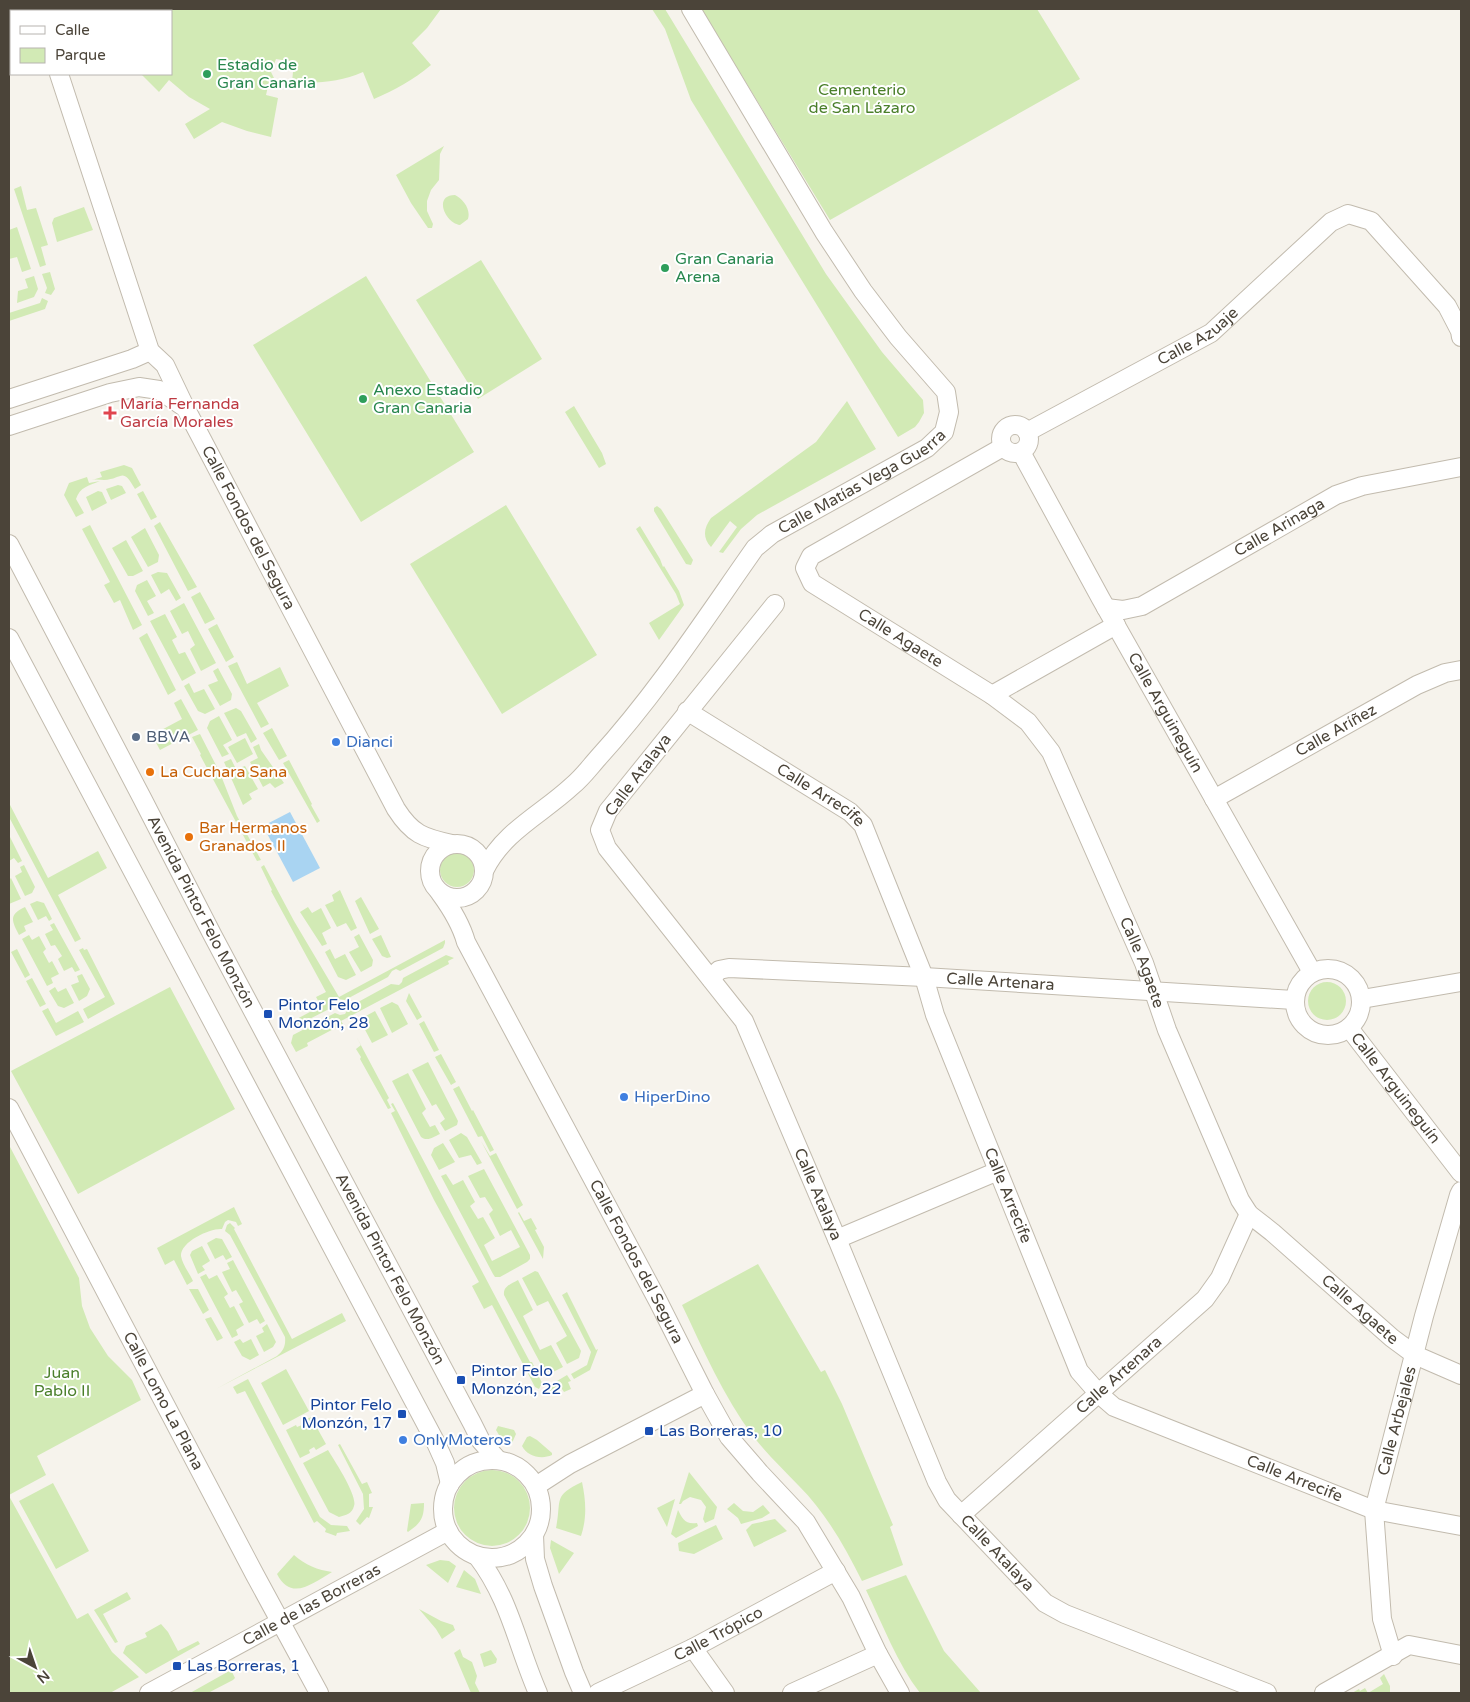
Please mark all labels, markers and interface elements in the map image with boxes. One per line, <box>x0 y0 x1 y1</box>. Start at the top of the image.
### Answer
legend <box>10 10 172 75</box>
text: Calle <box>55 21 90 39</box>
text: Parque <box>55 46 106 64</box>
place label: Estadio de Gran Canaria <box>217 55 316 93</box>
marker: Estadio de Gran Canaria <box>201 68 213 80</box>
park label: Cementerio de San Lázaro <box>809 80 915 118</box>
place label: Gran Canaria Arena <box>675 249 774 287</box>
marker: Gran Canaria Arena <box>659 262 671 274</box>
street label: Calle Azuaje <box>1154 303 1242 370</box>
place label: Anexo Estadio Gran Canaria <box>373 380 483 418</box>
marker: Anexo Estadio Gran Canaria <box>357 393 369 405</box>
place label: María Fernanda García Morales <box>120 394 240 432</box>
marker: María Fernanda García Morales <box>104 407 116 419</box>
street label: Calle Matías Vega Guerra <box>774 425 950 539</box>
street label: Calle Fondos del Segura <box>197 442 300 613</box>
street label: Calle Arinaga <box>1231 494 1328 561</box>
street label: Calle Agaete <box>854 604 947 672</box>
street label: Calle Arguineguín <box>1123 649 1207 777</box>
street label: Calle Aríñez <box>1292 700 1380 761</box>
place label: BBVA <box>146 727 190 747</box>
street label: Calle Atalaya <box>600 730 676 820</box>
marker: BBVA <box>130 731 142 743</box>
place label: Dianci <box>346 732 393 752</box>
marker: Dianci <box>330 736 342 748</box>
street label: Calle Arrecife <box>773 759 869 831</box>
place label: La Cuchara Sana <box>160 762 287 782</box>
marker: La Cuchara Sana <box>144 766 156 778</box>
street label: Avenida Pintor Felo Monzón <box>143 812 260 1012</box>
place label: Bar Hermanos Granados II <box>199 818 307 856</box>
marker: Bar Hermanos Granados II <box>183 831 195 843</box>
street label: Calle Agaete <box>1115 914 1169 1011</box>
street label: Calle Artenara <box>946 968 1055 995</box>
place label: Pintor Felo Monzón, 28 <box>278 995 369 1033</box>
marker: Pintor Felo Monzón, 28 <box>262 1008 274 1020</box>
street label: Calle Arguineguín <box>1346 1028 1445 1148</box>
place label: HiperDino <box>634 1087 711 1107</box>
marker: HiperDino <box>618 1091 630 1103</box>
street label: Calle Atalaya <box>789 1145 846 1243</box>
street label: Calle Arrecife <box>980 1145 1036 1246</box>
street label: Avenida Pintor Felo Monzón <box>331 1170 449 1368</box>
street label: Calle Fondos del Segura <box>585 1176 688 1347</box>
street label: Calle Agaete <box>1317 1270 1402 1349</box>
street label: Calle Lomo La Plana <box>119 1328 208 1473</box>
street label: Calle Artenara <box>1072 1332 1166 1419</box>
place label: Pintor Felo Monzón, 22 <box>471 1361 562 1399</box>
park label: Juan Pablo II <box>34 1363 90 1401</box>
street label: Calle Arbejales <box>1373 1364 1421 1478</box>
marker: Pintor Felo Monzón, 22 <box>455 1374 467 1386</box>
place label: Pintor Felo Monzón, 17 <box>301 1395 392 1433</box>
marker: Pintor Felo Monzón, 17 <box>396 1408 408 1420</box>
place label: Las Borreras, 10 <box>659 1421 782 1441</box>
marker: Las Borreras, 10 <box>643 1425 655 1437</box>
place label: OnlyMoteros <box>413 1430 511 1450</box>
marker: OnlyMoteros <box>397 1434 409 1446</box>
street label: Calle Arrecife <box>1244 1451 1345 1507</box>
street label: Calle Atalaya <box>956 1510 1039 1595</box>
street label: Calle de las Borreras <box>239 1559 384 1650</box>
street label: Calle Trópico <box>671 1602 766 1666</box>
north arrow <box>10 1642 60 1692</box>
place label: Las Borreras, 1 <box>187 1656 300 1676</box>
marker: Las Borreras, 1 <box>171 1660 183 1672</box>
text: N <box>33 1666 53 1687</box>

